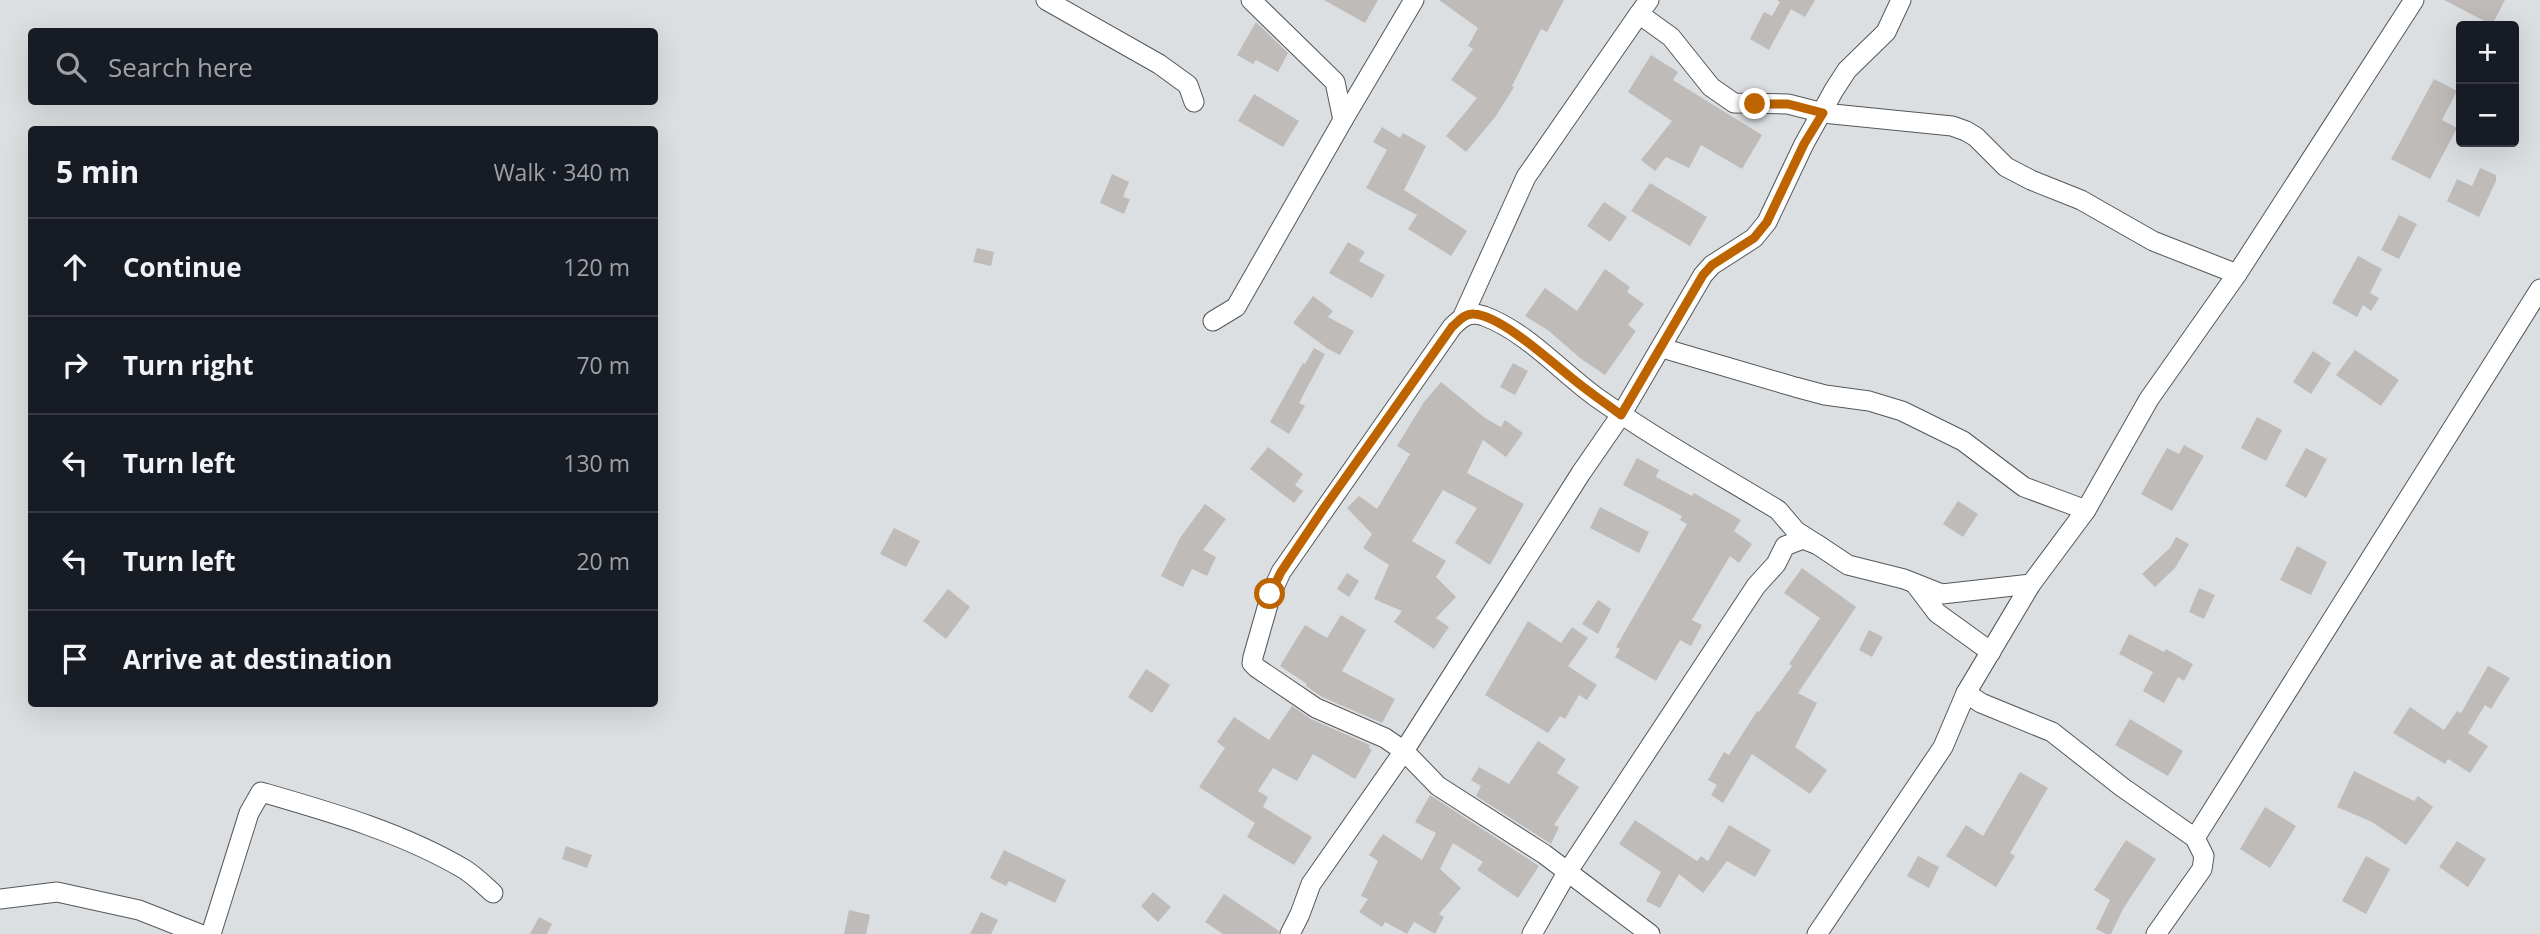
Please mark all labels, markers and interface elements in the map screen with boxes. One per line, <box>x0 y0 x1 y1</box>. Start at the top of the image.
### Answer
map controls <box>2456 21 2519 147</box>
button: + <box>2456 21 2519 84</box>
search box <box>28 28 658 105</box>
icon: search <box>52 48 90 86</box>
text: Search here <box>108 49 253 85</box>
button: − <box>2456 84 2519 147</box>
route end <box>1739 88 1770 119</box>
text: 5 min <box>56 151 139 192</box>
text: Walk · 340 m <box>493 156 630 188</box>
icon: ahead <box>56 248 94 286</box>
text: Continue <box>123 249 242 285</box>
text: 120 m <box>563 251 630 283</box>
icon: right <box>56 346 94 384</box>
text: Turn right <box>123 347 254 383</box>
text: 70 m <box>576 349 630 381</box>
icon: left <box>56 444 94 482</box>
text: Turn left <box>123 445 235 481</box>
text: 130 m <box>563 447 630 479</box>
icon: left <box>56 542 94 580</box>
text: Turn left <box>123 543 235 579</box>
text: 20 m <box>576 545 630 577</box>
route start <box>1254 578 1285 609</box>
icon: arrive <box>56 640 94 678</box>
text: Arrive at destination <box>123 641 392 677</box>

